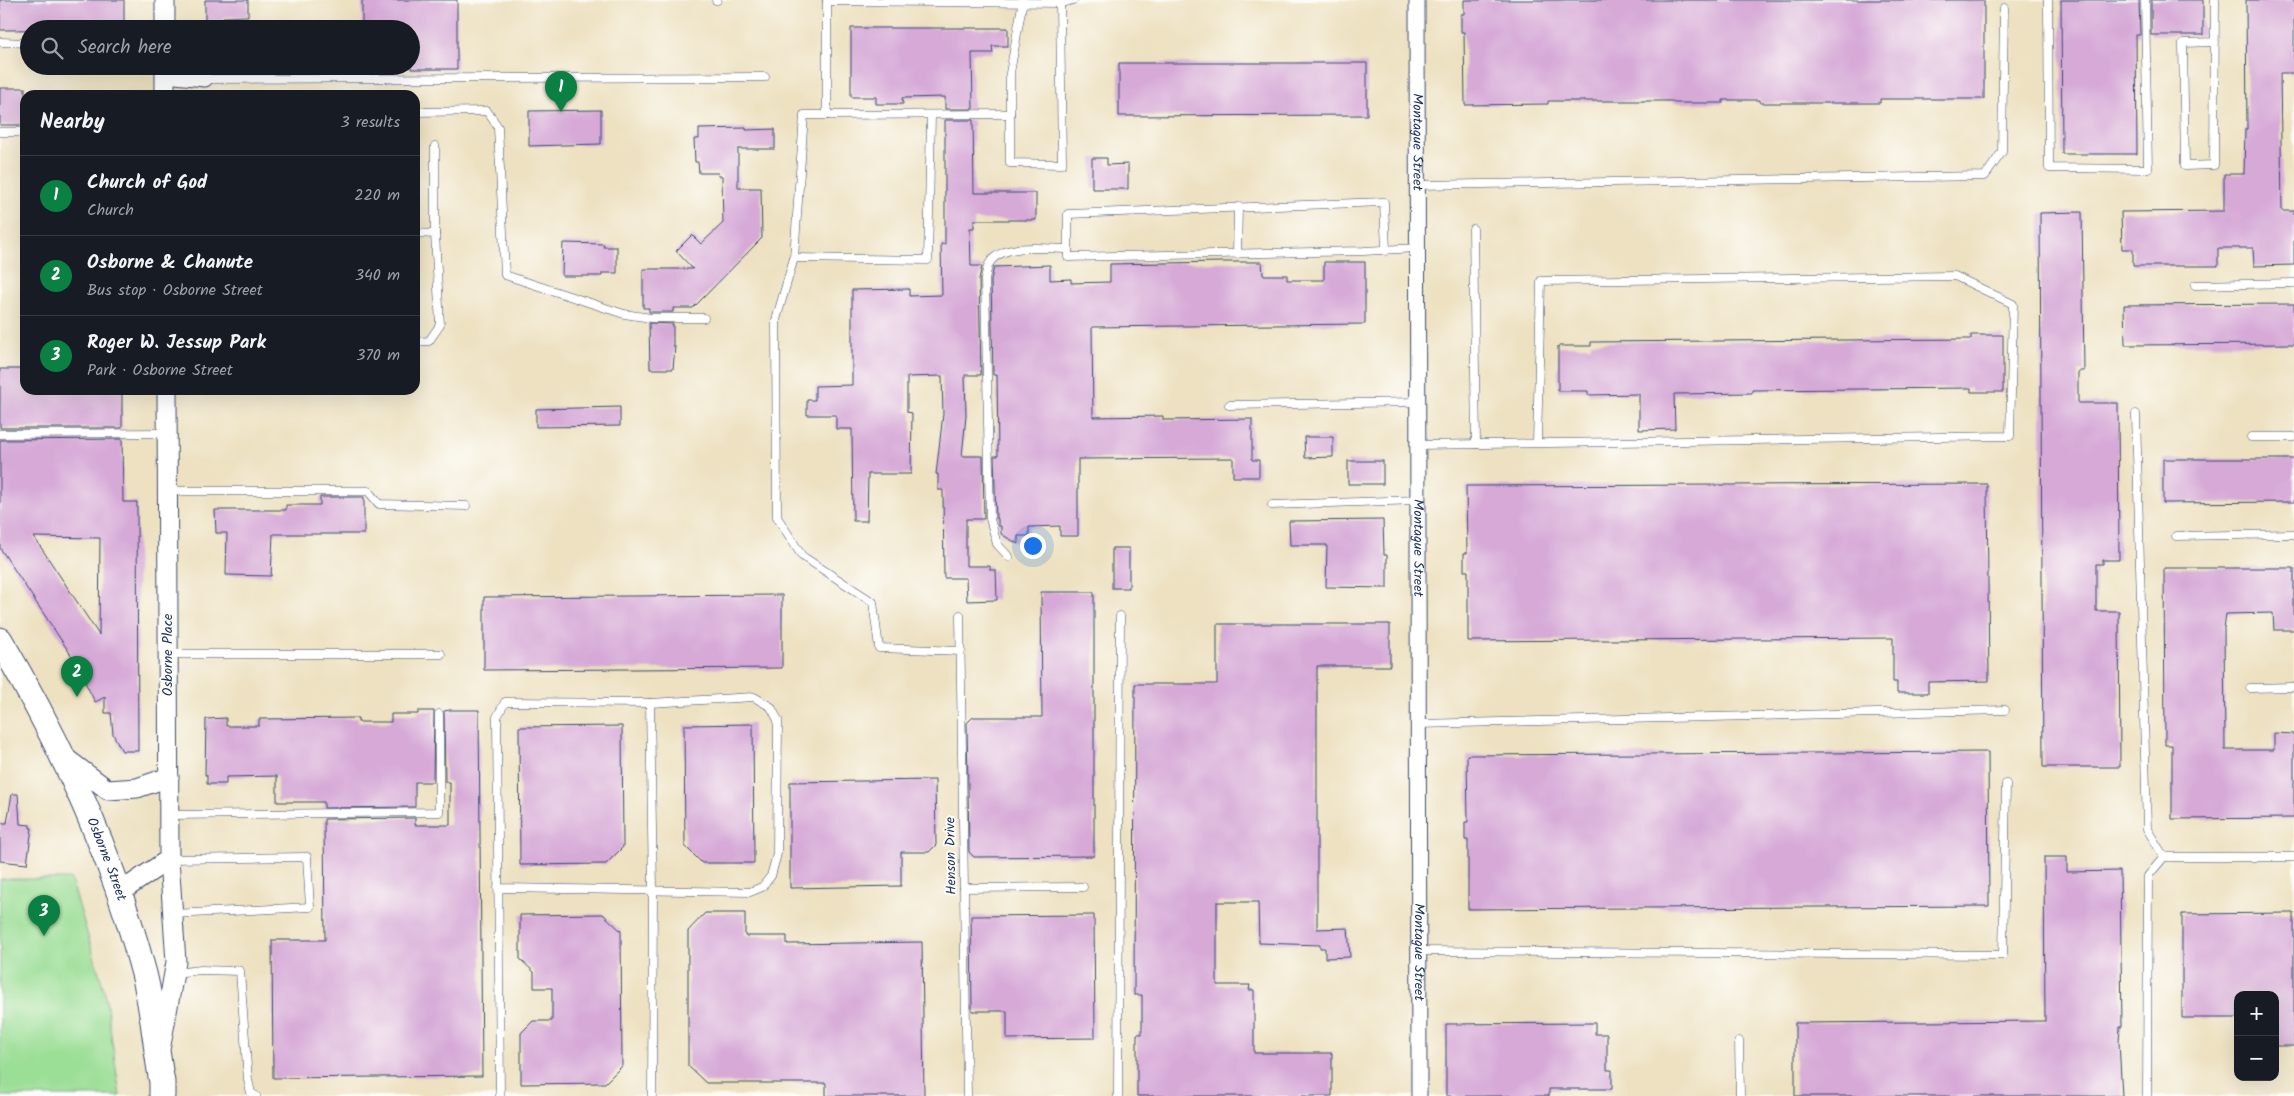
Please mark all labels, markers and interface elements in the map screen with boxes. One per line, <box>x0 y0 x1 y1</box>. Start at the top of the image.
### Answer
search box <box>20 20 420 75</box>
text: Search here <box>78 33 172 63</box>
icon: search <box>38 34 66 62</box>
pin: 1 <box>545 71 577 112</box>
street label: Montague Street <box>1406 93 1428 191</box>
text: Nearby <box>40 106 105 139</box>
text: 3 results <box>341 110 400 135</box>
text: Church of God <box>87 168 207 198</box>
text: 1 <box>54 183 58 208</box>
text: 220 m <box>354 183 400 208</box>
text: Church <box>87 198 134 223</box>
text: Osborne & Chanute <box>87 248 253 278</box>
text: 2 <box>51 263 61 288</box>
text: 340 m <box>355 263 400 288</box>
text: Bus stop · Osborne Street <box>87 278 263 303</box>
text: Roger W. Jessup Park <box>87 328 266 358</box>
text: 3 <box>52 343 60 368</box>
text: 370 m <box>356 343 400 368</box>
text: Park · Osborne Street <box>87 358 233 383</box>
street label: Montague Street <box>1407 499 1429 597</box>
your location <box>1020 533 1046 559</box>
street label: Osborne Place <box>157 613 179 696</box>
pin: 2 <box>61 656 93 697</box>
street label: Osborne Street <box>80 814 133 904</box>
street label: Henson Drive <box>939 816 963 895</box>
pin: 3 <box>28 895 60 936</box>
street label: Montague Street <box>1408 903 1430 1001</box>
map controls <box>2234 991 2279 1081</box>
button: + <box>2234 991 2279 1036</box>
button: − <box>2234 1036 2279 1081</box>

